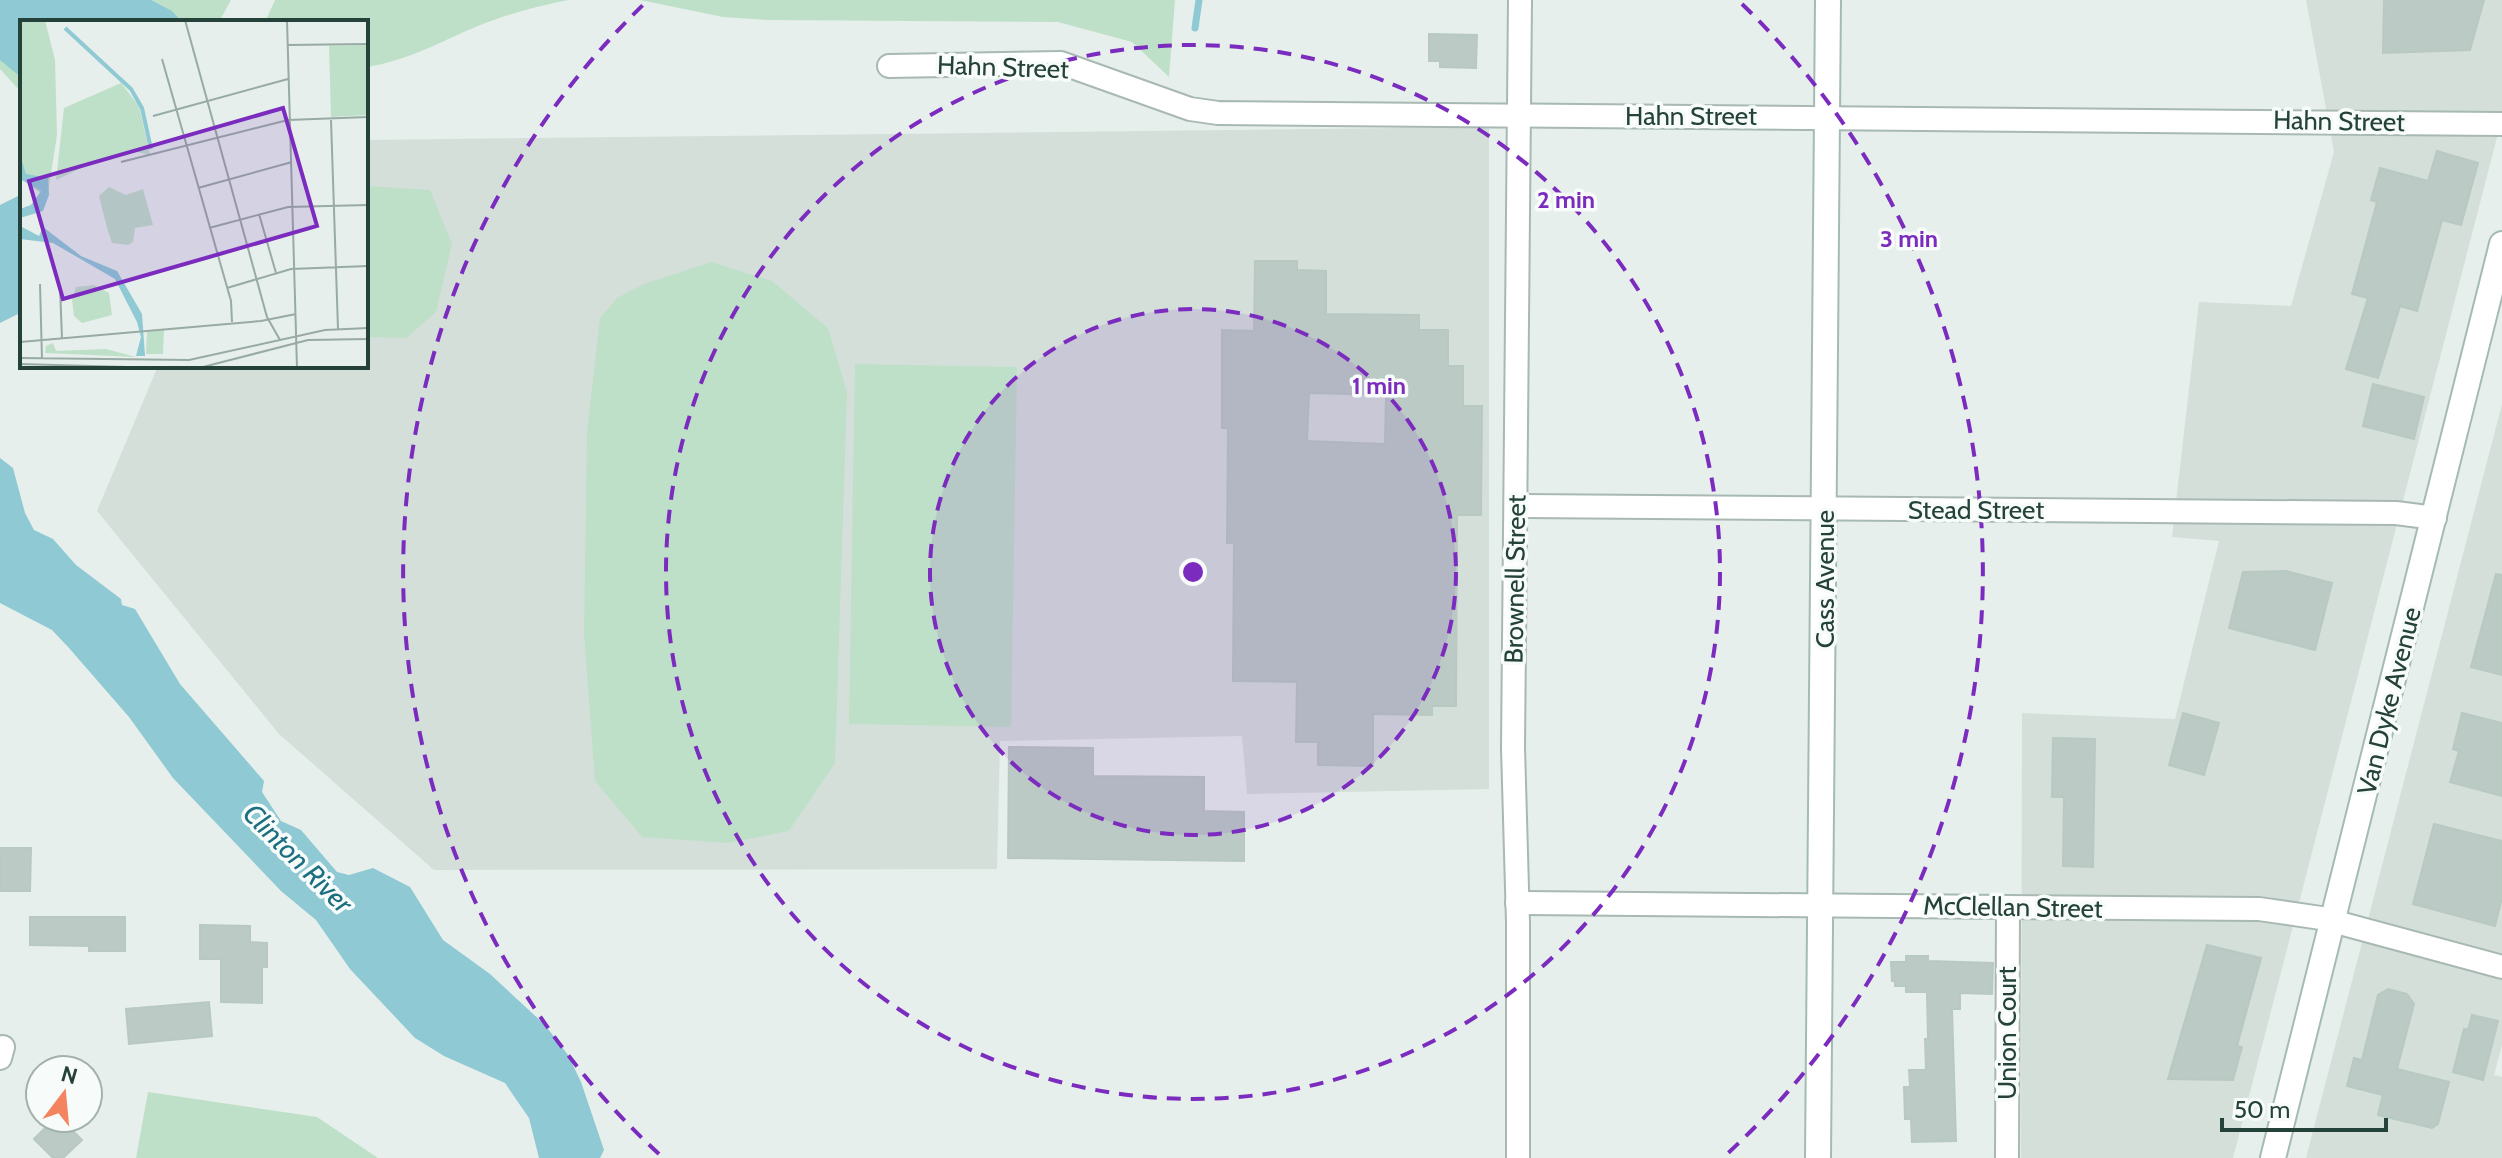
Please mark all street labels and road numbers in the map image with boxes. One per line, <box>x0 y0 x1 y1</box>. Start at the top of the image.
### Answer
street label: Hahn Street <box>937 49 1070 85</box>
street label: Hahn Street <box>1625 100 1757 132</box>
street label: Hahn Street <box>2273 104 2405 138</box>
street label: Brownell Street <box>1498 494 1532 664</box>
street label: Stead Street <box>1908 494 2044 526</box>
street label: Cass Avenue <box>1809 510 1841 648</box>
street label: Van Dyke Avenue <box>2350 604 2428 798</box>
street label: McClellan Street <box>1923 889 2103 925</box>
street label: Union Court <box>1991 966 2023 1100</box>

